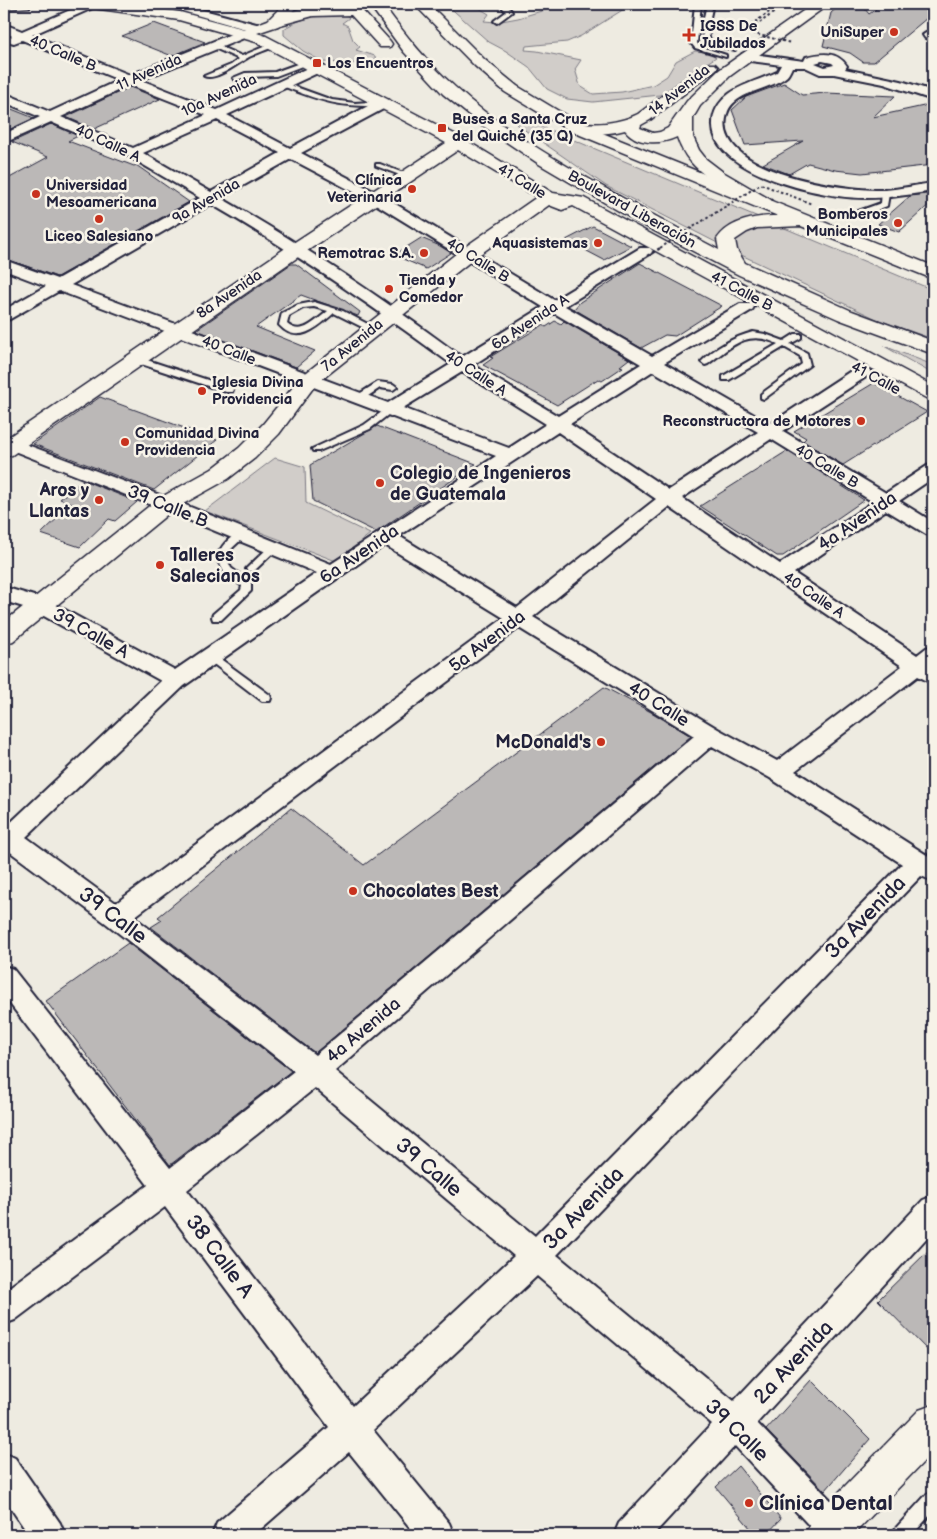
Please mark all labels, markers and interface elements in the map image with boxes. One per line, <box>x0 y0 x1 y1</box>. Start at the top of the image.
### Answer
place label: IGSS De Jubilados <box>700 17 766 53</box>
place label: UniSuper <box>821 23 885 42</box>
marker: UniSuper <box>888 26 900 38</box>
marker: IGSS De Jubilados <box>682 28 696 42</box>
street label: 40 Calle B <box>26 31 99 76</box>
street label: 11 Avenida <box>114 50 185 95</box>
place label: Los Encuentros <box>327 54 434 73</box>
marker: Los Encuentros <box>311 57 323 69</box>
street label: 14 Avenida <box>645 61 714 120</box>
street label: 10a Avenida <box>179 70 260 121</box>
place label: Buses a Santa Cruz del Quiché (35 Q) <box>452 110 588 146</box>
street label: 40 Calle A <box>72 120 144 167</box>
marker: Buses a Santa Cruz del Quiché (35 Q) <box>436 122 448 134</box>
street label: 41 Calle <box>494 159 550 203</box>
street label: Boulevard Liberación <box>564 166 699 253</box>
place label: Clínica Veterinaria <box>327 171 402 207</box>
street label: 9a Avenida <box>169 174 243 228</box>
place label: Universidad Mesoamericana <box>46 176 157 212</box>
marker: Clínica Veterinaria <box>406 183 418 195</box>
marker: Universidad Mesoamericana <box>30 188 42 200</box>
place label: Bomberos Municipales <box>806 205 888 241</box>
marker: Liceo Salesiano <box>93 213 105 225</box>
marker: Bomberos Municipales <box>892 217 904 229</box>
place label: Liceo Salesiano <box>45 227 154 246</box>
street label: 40 Calle B <box>443 234 513 287</box>
place label: Aquasistemas <box>492 234 588 253</box>
marker: Aquasistemas <box>592 237 604 249</box>
place label: Remotrac S.A. <box>317 244 414 263</box>
marker: Remotrac S.A. <box>418 247 430 259</box>
street label: 8a Avenida <box>193 266 266 323</box>
street label: 41 Calle B <box>707 267 776 316</box>
place label: Tienda y Comedor <box>399 271 464 307</box>
marker: Tienda y Comedor <box>383 283 395 295</box>
street label: 6a Avenida A <box>488 290 573 355</box>
street label: 7a Avenida <box>318 315 387 376</box>
street label: 40 Calle <box>199 331 259 370</box>
street label: 40 Calle A <box>441 346 511 401</box>
street label: 41 Calle <box>848 357 904 399</box>
place label: Iglesia Divina Providencia <box>212 373 304 409</box>
marker: Iglesia Divina Providencia <box>196 385 208 397</box>
place label: Reconstructora de Motores <box>662 412 851 431</box>
marker: Reconstructora de Motores <box>855 415 867 427</box>
place label: Comunidad Divina Providencia <box>135 424 259 460</box>
marker: Comunidad Divina Providencia <box>119 436 131 448</box>
street label: 40 Calle B <box>791 440 862 493</box>
place label: Colegio de Ingenieros de Guatemala <box>390 463 571 505</box>
marker: Colegio de Ingenieros de Guatemala <box>374 477 386 489</box>
place label: Aros y Llantas <box>29 480 90 522</box>
street label: 39 Calle B <box>124 481 211 532</box>
street label: 4a Avenida <box>814 487 901 555</box>
marker: Aros y Llantas <box>93 494 105 506</box>
street label: 6a Avenida <box>316 520 403 588</box>
place label: Talleres Salecianos <box>170 545 260 587</box>
marker: Talleres Salecianos <box>154 559 166 571</box>
street label: 40 Calle A <box>779 568 849 623</box>
street label: 39 Calle A <box>49 604 132 663</box>
street label: 5a Avenida <box>445 606 530 677</box>
street label: 40 Calle <box>624 678 693 732</box>
place label: McDonald's <box>495 732 591 753</box>
marker: McDonald's <box>595 736 607 748</box>
street label: 3a Avenida <box>820 871 911 964</box>
place label: Chocolates Best <box>363 881 499 902</box>
street label: 39 Calle <box>74 882 152 949</box>
marker: Chocolates Best <box>347 885 359 897</box>
street label: 4a Avenida <box>322 993 405 1068</box>
street label: 39 Calle <box>390 1132 467 1202</box>
street label: 3a Avenida <box>538 1162 629 1255</box>
street label: 38 Calle A <box>180 1210 259 1303</box>
street label: 2a Avenida <box>748 1315 838 1409</box>
street label: 39 Calle <box>699 1394 774 1467</box>
place label: Clínica Dental <box>759 1491 893 1516</box>
marker: Clínica Dental <box>743 1497 755 1509</box>

